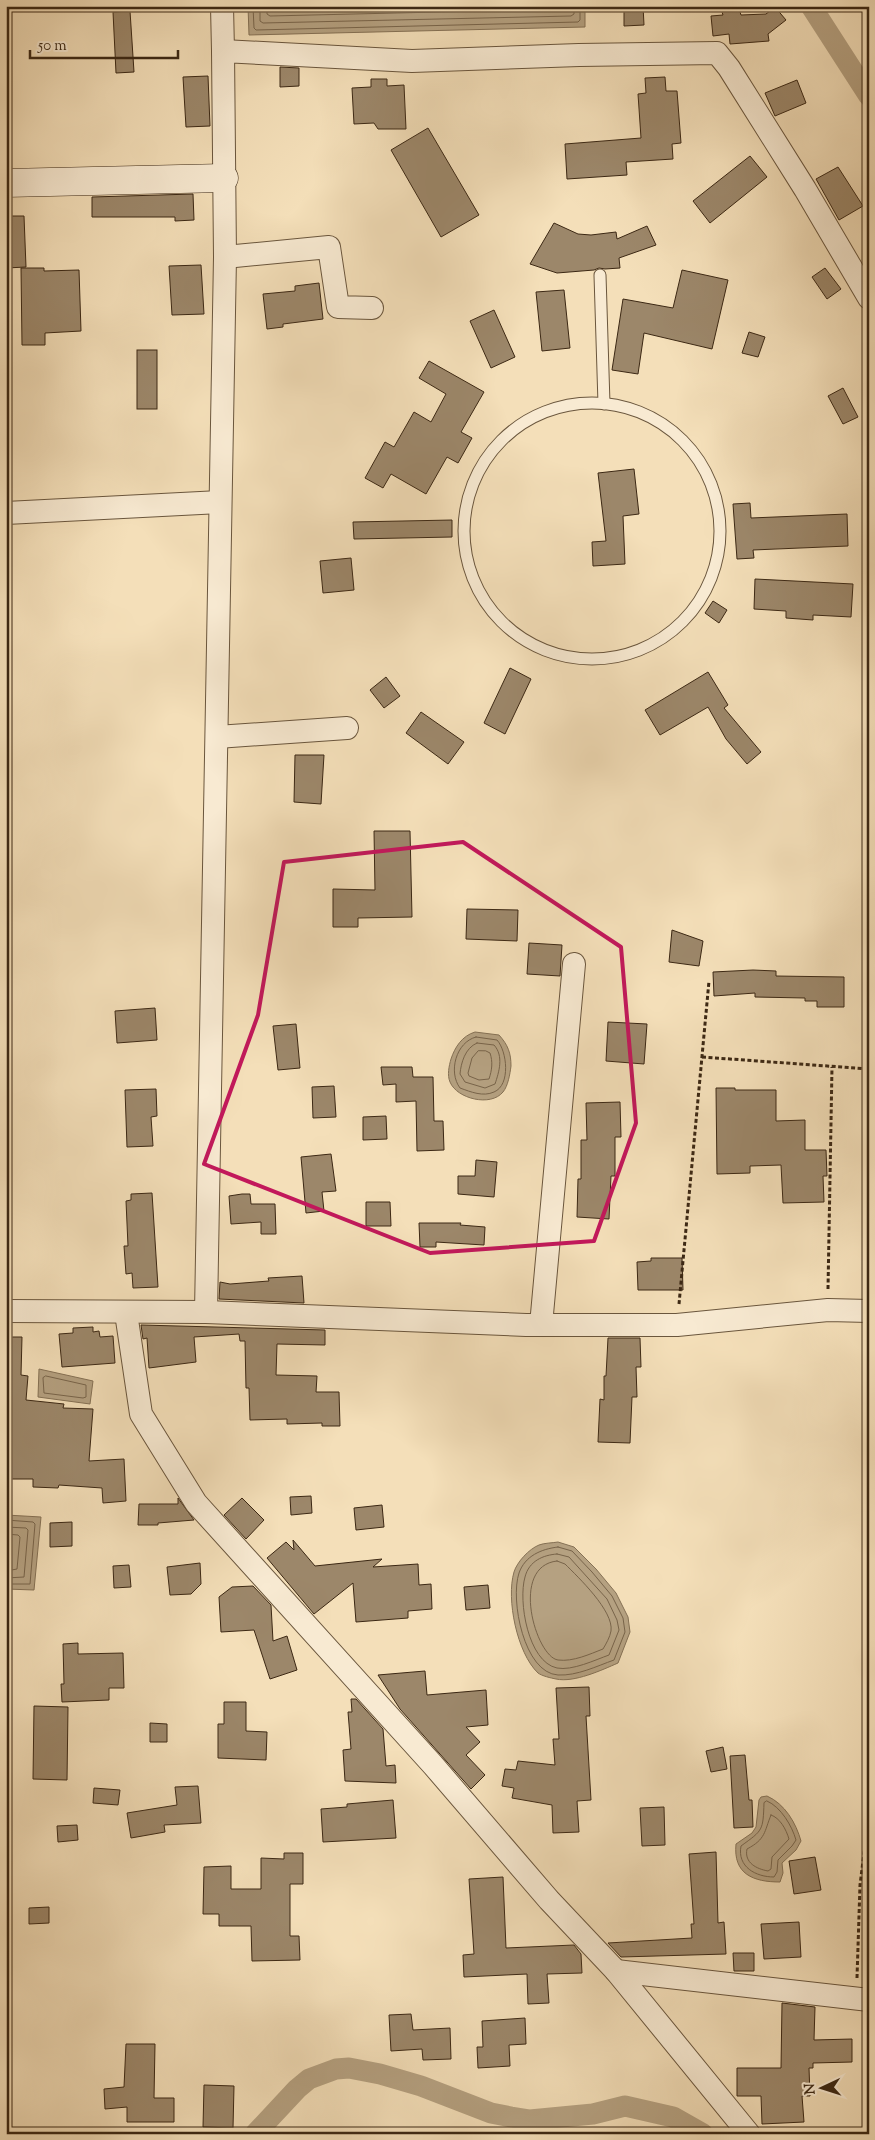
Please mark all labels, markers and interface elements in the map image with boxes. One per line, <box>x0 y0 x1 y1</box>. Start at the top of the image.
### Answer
scale bar <box>30 28 178 60</box>
text: 50 m <box>37 36 67 57</box>
north arrow <box>798 2062 848 2112</box>
text: N <box>801 2082 821 2095</box>

